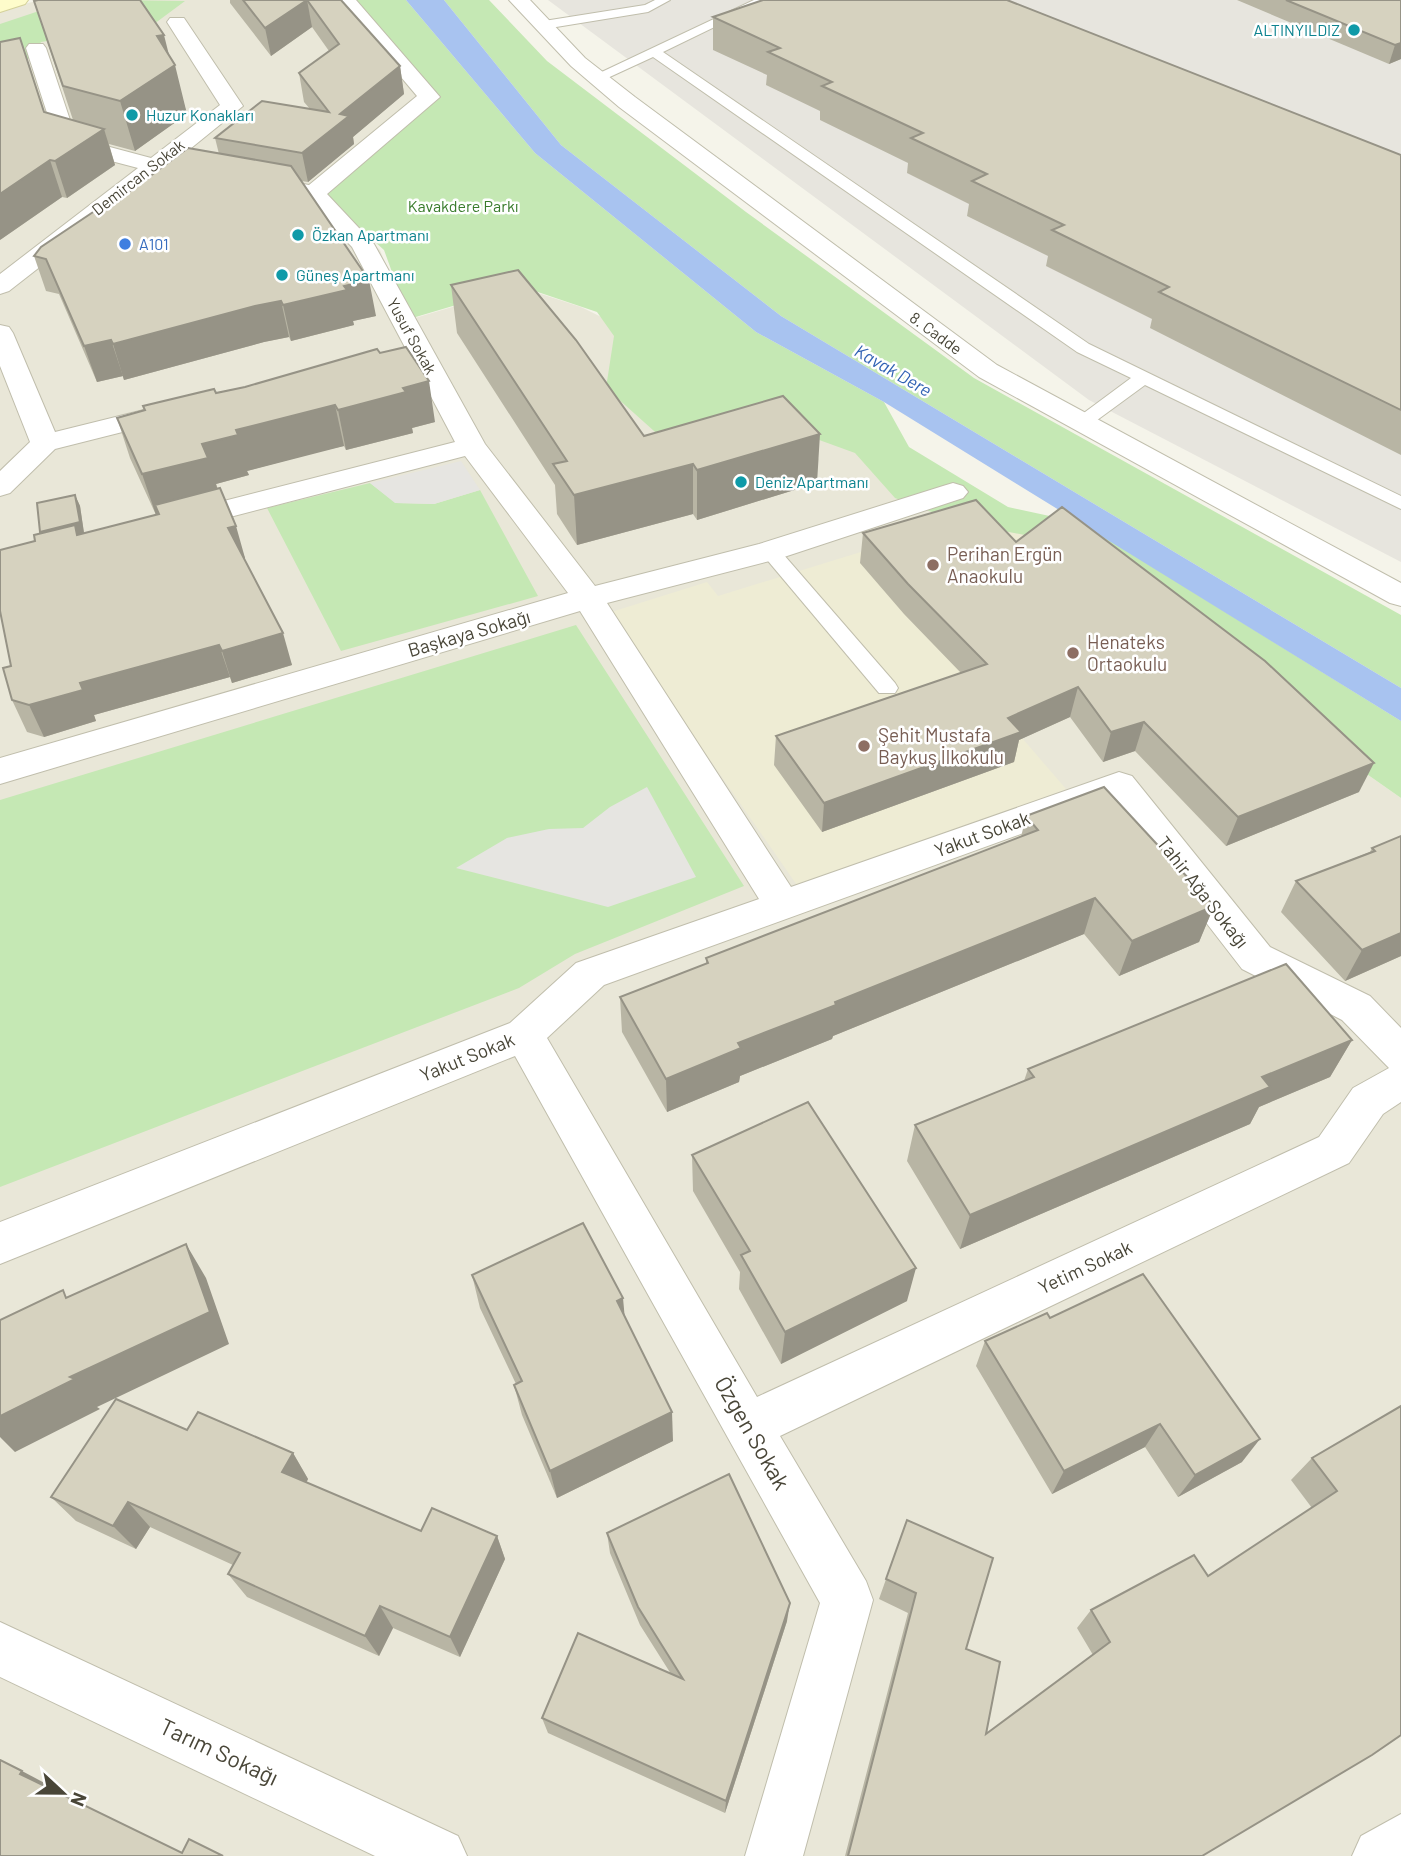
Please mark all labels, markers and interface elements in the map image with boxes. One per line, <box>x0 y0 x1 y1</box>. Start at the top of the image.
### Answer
place label: ALTINYILDIZ <box>1253 20 1340 39</box>
marker: ALTINYILDIZ <box>1346 22 1362 38</box>
place label: Huzur Konakları <box>146 105 254 124</box>
marker: Huzur Konakları <box>124 107 140 123</box>
street label: Demircan Sokak <box>88 135 188 219</box>
park label: Kavakdere Parkı <box>408 196 518 215</box>
place label: Özkan Apartmanı <box>312 225 429 244</box>
marker: Özkan Apartmanı <box>290 227 306 243</box>
place label: A101 <box>139 234 169 253</box>
marker: A101 <box>117 236 133 252</box>
place label: Güneş Apartmanı <box>296 265 414 284</box>
marker: Güneş Apartmanı <box>274 267 290 283</box>
street label: Yusuf Sokak <box>384 294 441 377</box>
street label: 8. Cadde <box>907 307 966 358</box>
water label: Kavak Dere <box>851 339 936 401</box>
place label: Deniz Apartmanı <box>755 472 868 491</box>
marker: Deniz Apartmanı <box>733 474 749 490</box>
place label: Perihan Ergün Anaokulu <box>947 542 1063 587</box>
marker: Perihan Ergün Anaokulu <box>925 557 941 573</box>
street label: Başkaya Sokağı <box>405 604 533 661</box>
place label: Henateks Ortaokulu <box>1087 630 1167 675</box>
marker: Henateks Ortaokulu <box>1065 645 1081 661</box>
place label: Şehit Mustafa Baykuş İlkokulu <box>878 723 1004 768</box>
marker: Şehit Mustafa Baykuş İlkokulu <box>856 738 872 754</box>
street label: Yakut Sokak <box>931 806 1033 861</box>
street label: Tahir Ağa Sokağı <box>1153 831 1254 952</box>
street label: Yakut Sokak <box>416 1027 518 1086</box>
street label: Yetim Sokak <box>1034 1235 1135 1298</box>
street label: Özgen Sokak <box>709 1371 797 1494</box>
street label: Tarım Sokağı <box>156 1711 283 1791</box>
north arrow <box>28 1758 98 1828</box>
text: N <box>66 1789 92 1810</box>

